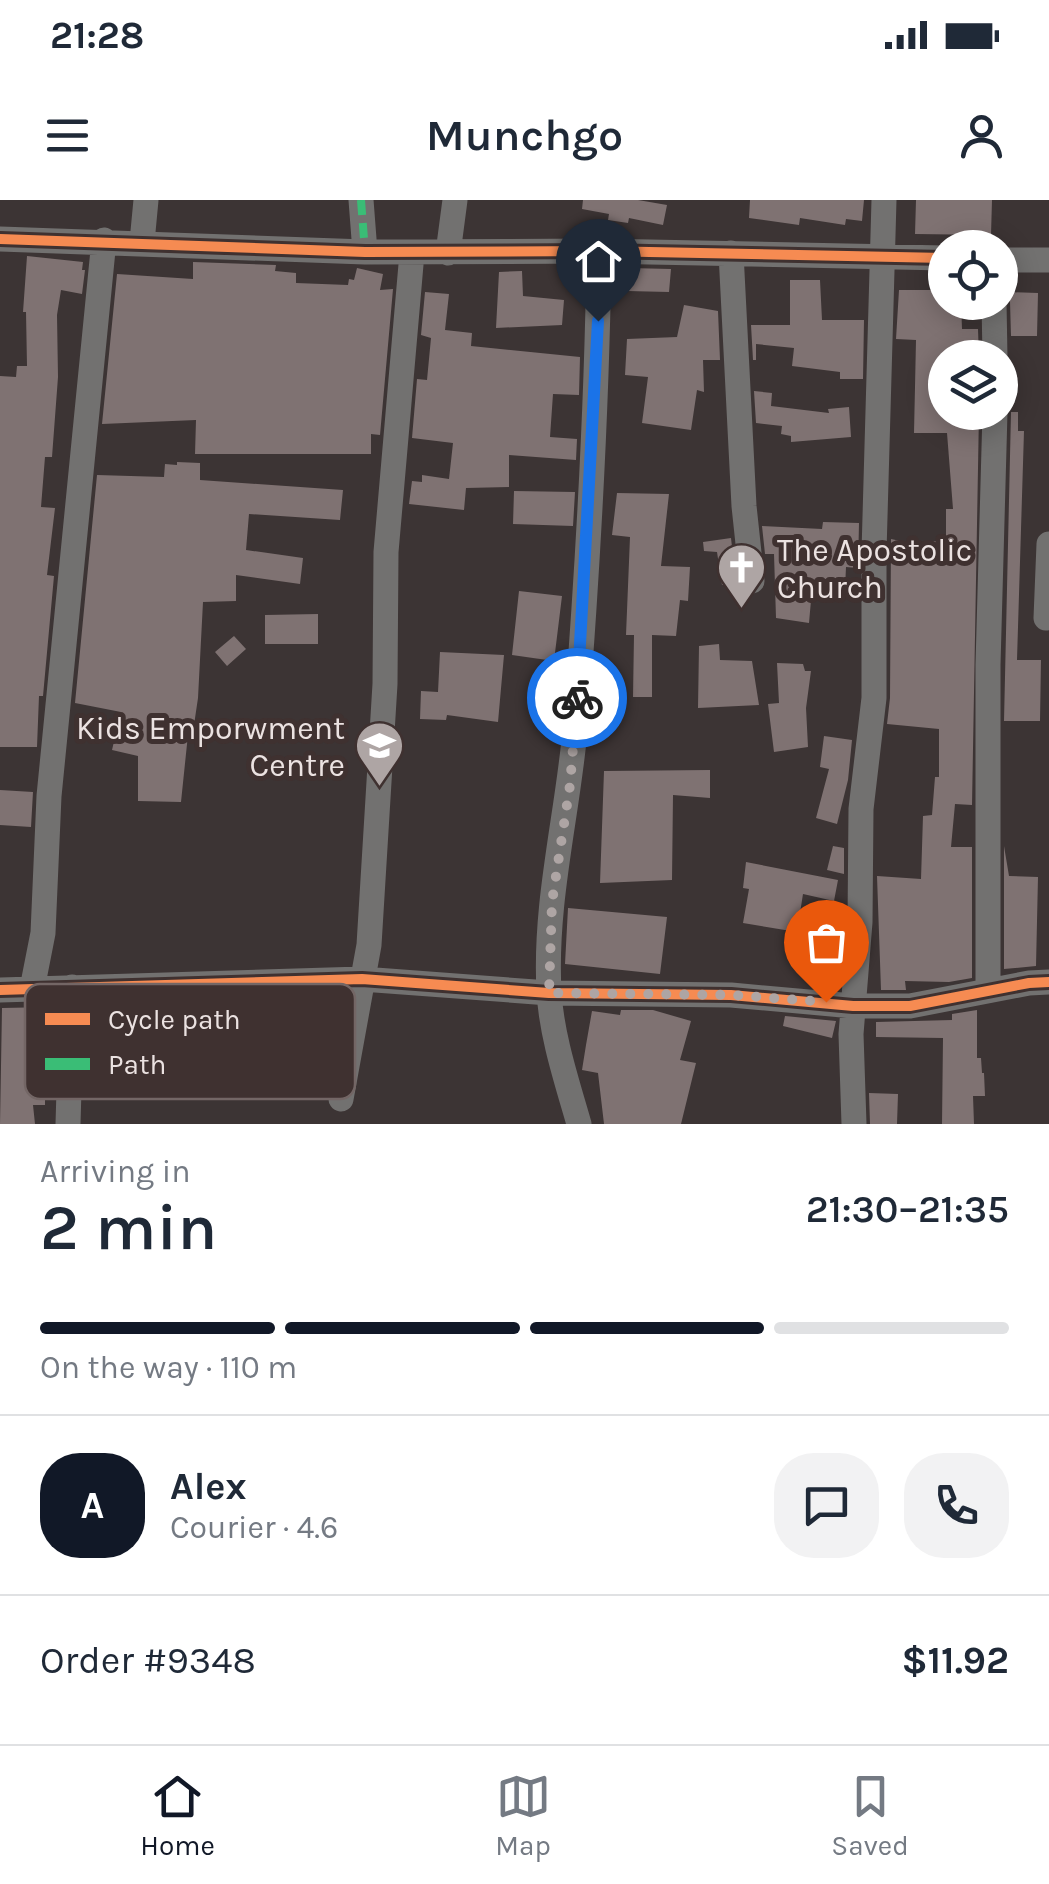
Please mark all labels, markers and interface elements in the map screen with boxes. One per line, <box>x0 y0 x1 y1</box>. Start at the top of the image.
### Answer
text: 21:28 <box>50 13 144 58</box>
icon: menu <box>40 108 95 163</box>
icon: person <box>954 108 1009 163</box>
text: Munchgo <box>426 109 623 161</box>
pin <box>556 219 641 322</box>
map controls <box>928 230 1018 430</box>
button: locate <box>928 230 1018 320</box>
icon: home <box>571 234 626 289</box>
button: layers <box>928 340 1018 430</box>
place label: The Apostolic Church <box>777 532 972 606</box>
church icon: The Apostolic Church <box>716 542 768 610</box>
courier <box>527 648 627 748</box>
icon: bike <box>550 671 605 726</box>
place label: Kids Emporwment Centre <box>76 710 345 784</box>
school or university icon: Kids Emporwment Centre <box>354 720 406 788</box>
pin <box>784 900 869 1003</box>
icon: bag <box>799 915 854 970</box>
legend <box>25 984 355 1099</box>
text: Cycle path <box>108 1003 241 1036</box>
text: Path <box>108 1048 166 1081</box>
text: Arriving in <box>40 1153 191 1190</box>
text: 21:30–21:35 <box>806 1187 1009 1232</box>
text: 2 min <box>40 1189 217 1265</box>
text: On the way · 110 m <box>40 1349 297 1386</box>
button: chat <box>774 1453 879 1558</box>
button: phone <box>904 1453 1009 1558</box>
text: Alex <box>170 1464 247 1509</box>
text: A <box>81 1483 104 1528</box>
text: Courier · 4.6 <box>170 1509 338 1546</box>
text: Order #9348 <box>40 1638 256 1683</box>
text: $11.92 <box>901 1638 1009 1683</box>
tab: Home <box>140 1769 215 1862</box>
tab: Map <box>495 1769 551 1862</box>
tab: Saved <box>831 1769 909 1862</box>

